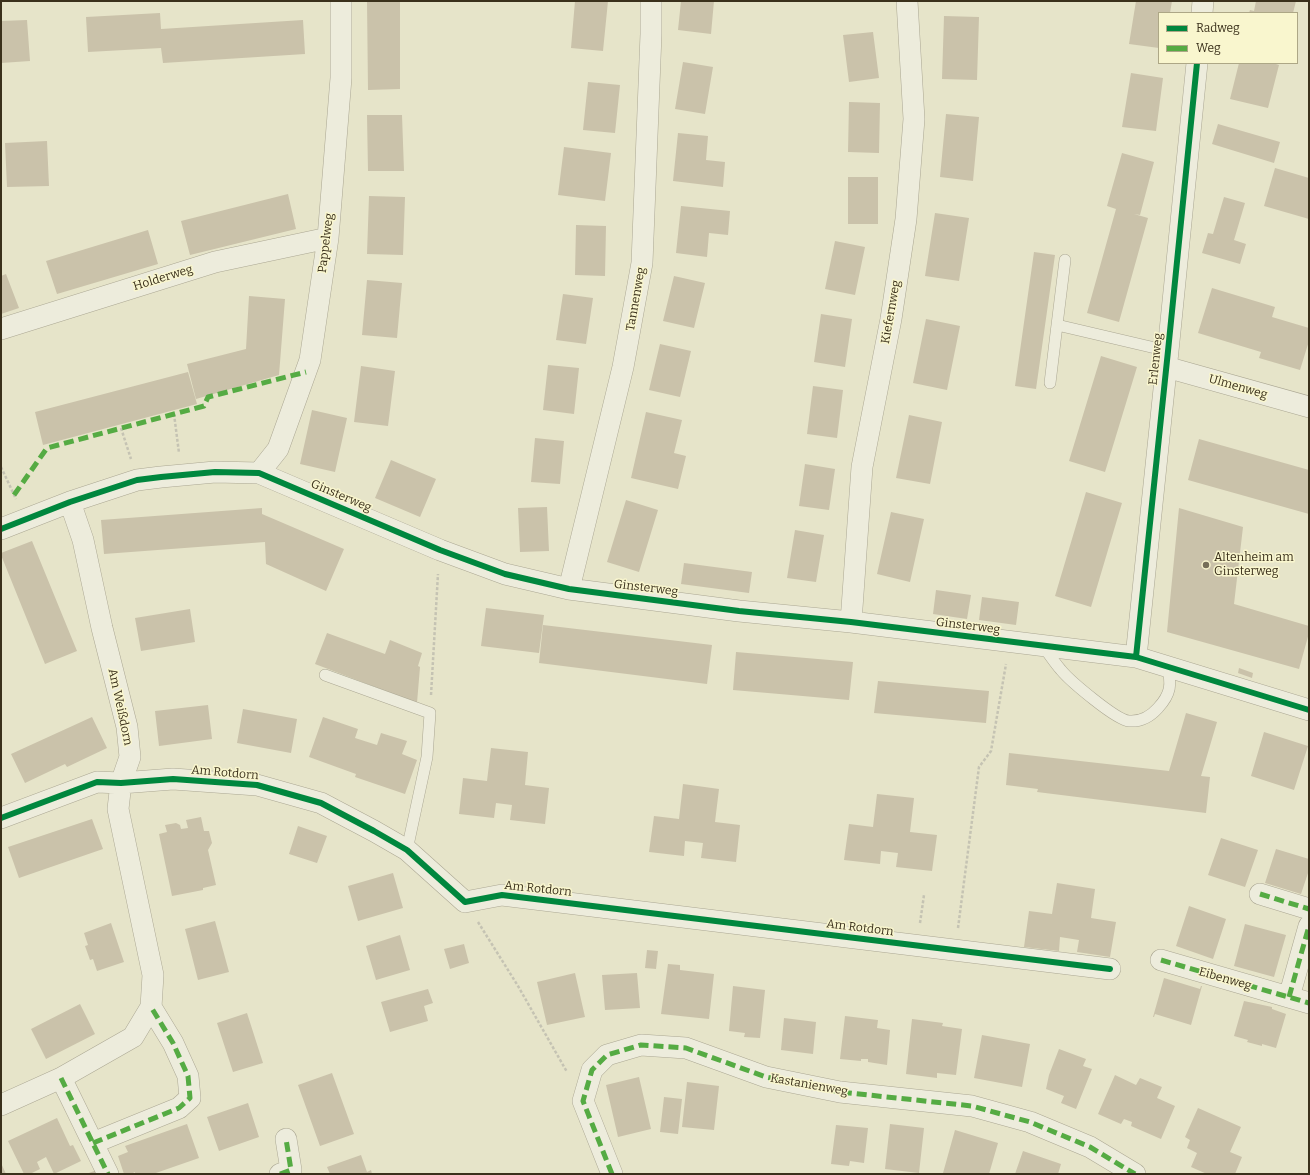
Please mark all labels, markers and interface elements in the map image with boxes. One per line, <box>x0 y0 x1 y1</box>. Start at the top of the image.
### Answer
legend <box>1158 12 1298 64</box>
text: Radweg <box>1196 21 1240 35</box>
text: Weg <box>1196 41 1221 55</box>
street label: Pappelweg <box>315 212 337 274</box>
street label: Holderweg <box>132 262 194 294</box>
street label: Tannenweg <box>623 266 649 332</box>
street label: Kiefernweg <box>878 279 904 345</box>
street label: Erlenweg <box>1146 332 1166 386</box>
street label: Ulmenweg <box>1207 372 1269 402</box>
street label: Ginsterweg <box>308 477 374 515</box>
place label: Altenheim am Ginsterweg <box>1214 551 1294 579</box>
marker: Altenheim am Ginsterweg <box>1201 560 1211 570</box>
street label: Ginsterweg <box>613 577 679 599</box>
street label: Ginsterweg <box>935 615 1001 637</box>
street label: Am Weißdorn <box>105 667 135 747</box>
street label: Am Rotdorn <box>191 763 259 783</box>
street label: Am Rotdorn <box>504 878 572 900</box>
street label: Am Rotdorn <box>826 917 894 939</box>
street label: Eibenweg <box>1197 965 1253 993</box>
street label: Kastanienweg <box>769 1071 849 1099</box>

